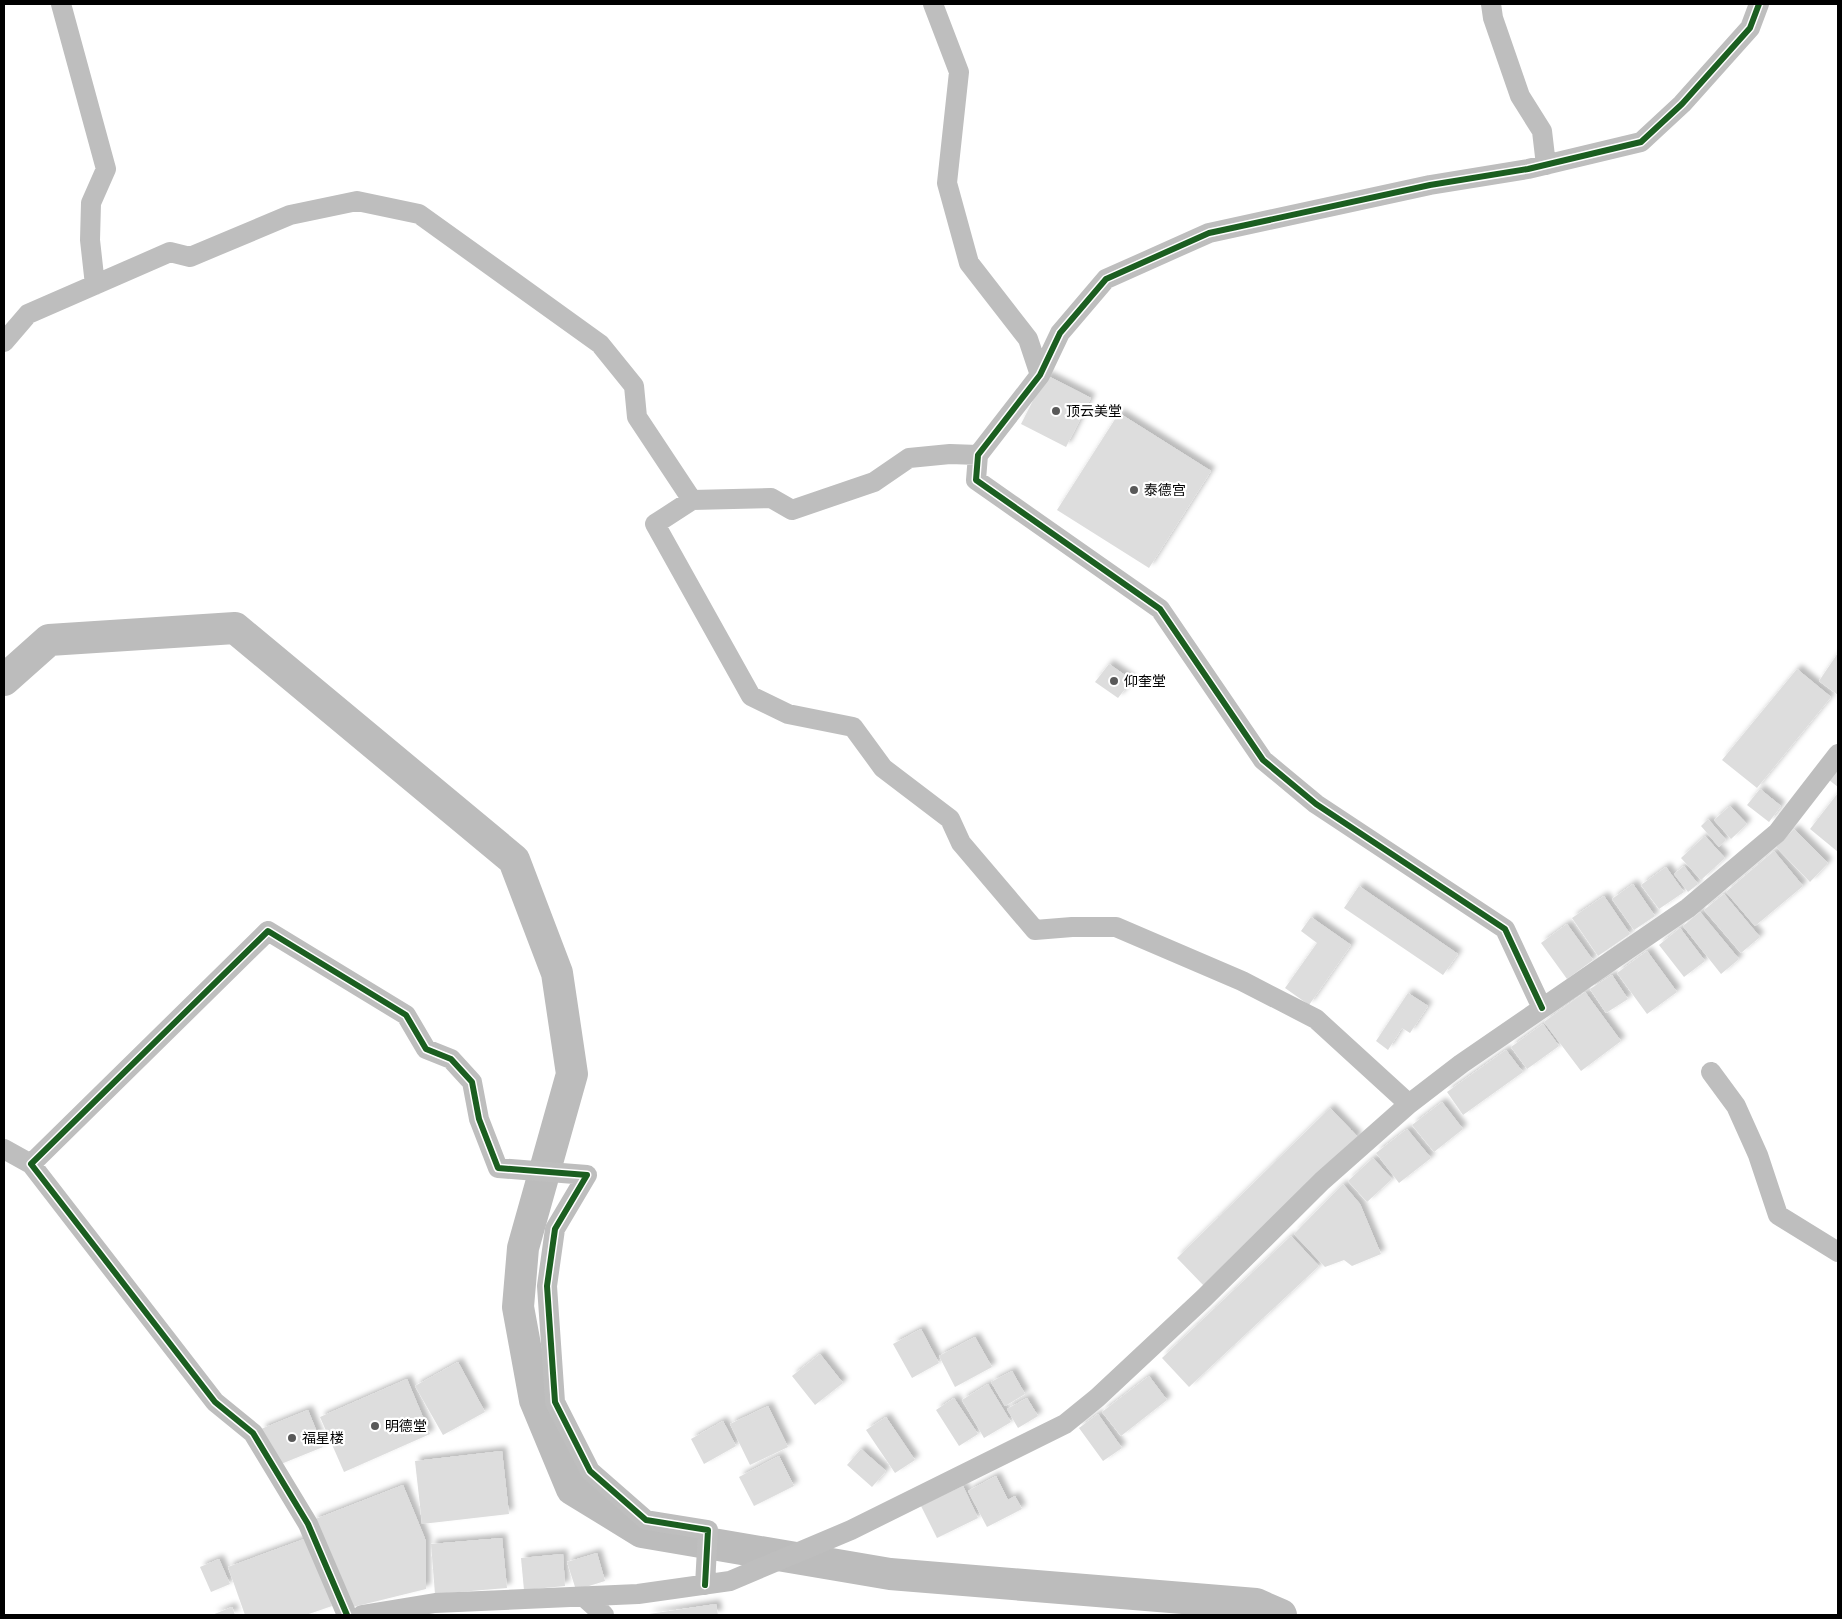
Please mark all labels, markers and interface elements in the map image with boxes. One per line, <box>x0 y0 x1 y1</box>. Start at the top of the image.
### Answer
place label: 顶云美堂 <box>1066 402 1122 420</box>
marker: 顶云美堂 <box>1050 405 1062 417</box>
place label: 泰德宫 <box>1144 481 1186 499</box>
marker: 泰德宫 <box>1128 484 1140 496</box>
place label: 仰奎堂 <box>1124 672 1166 690</box>
marker: 仰奎堂 <box>1108 675 1120 687</box>
place label: 明德堂 <box>385 1417 427 1435</box>
marker: 明德堂 <box>369 1420 381 1432</box>
place label: 福星楼 <box>302 1429 344 1447</box>
marker: 福星楼 <box>286 1432 298 1444</box>

